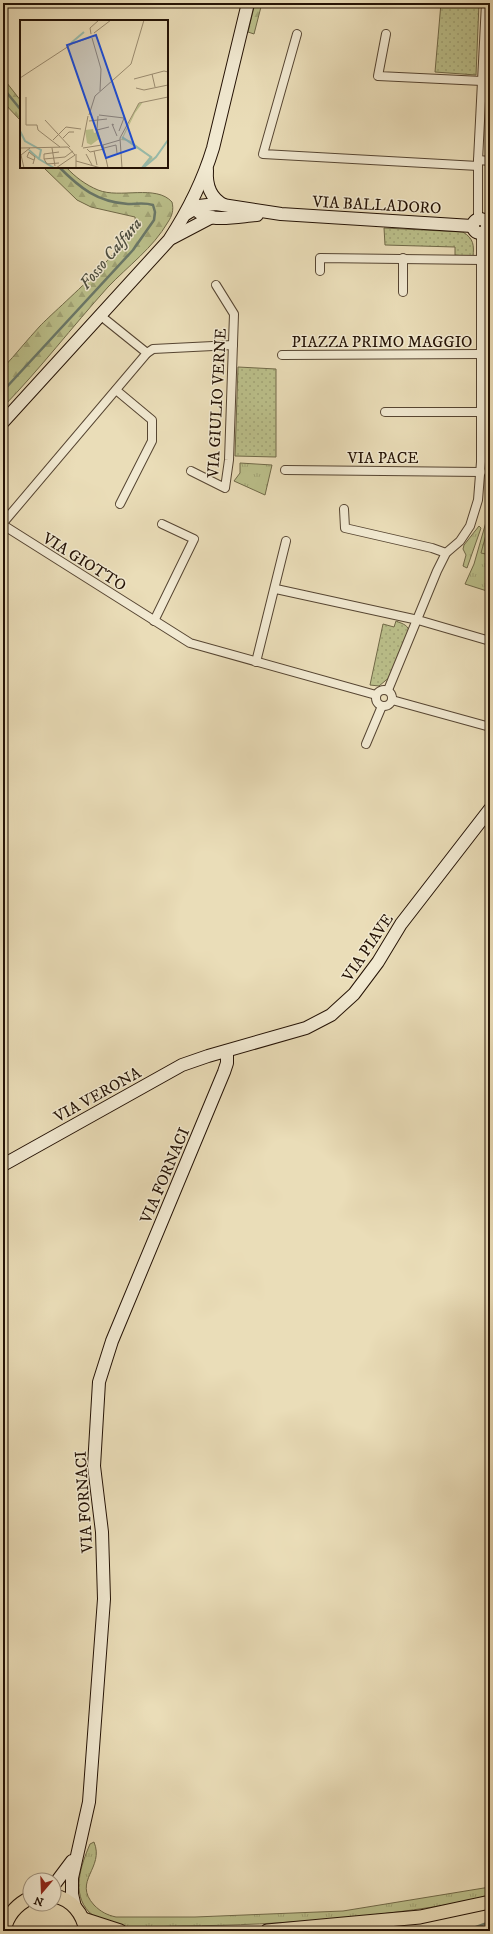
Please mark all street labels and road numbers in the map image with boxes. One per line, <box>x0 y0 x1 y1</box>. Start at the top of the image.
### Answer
street label: VIA BALLADORO <box>311 192 442 218</box>
street label: VIA GIULIO VERNE <box>203 328 231 479</box>
street label: PIAZZA PRIMO MAGGIO <box>292 332 472 352</box>
street label: VIA PACE <box>346 448 419 468</box>
street label: VIA GIOTTO <box>38 528 130 596</box>
street label: VIA PIAVE <box>337 910 398 986</box>
street label: VIA VERONA <box>50 1062 145 1127</box>
street label: VIA FORNACI <box>135 1124 194 1227</box>
street label: VIA FORNACI <box>70 1450 98 1555</box>

